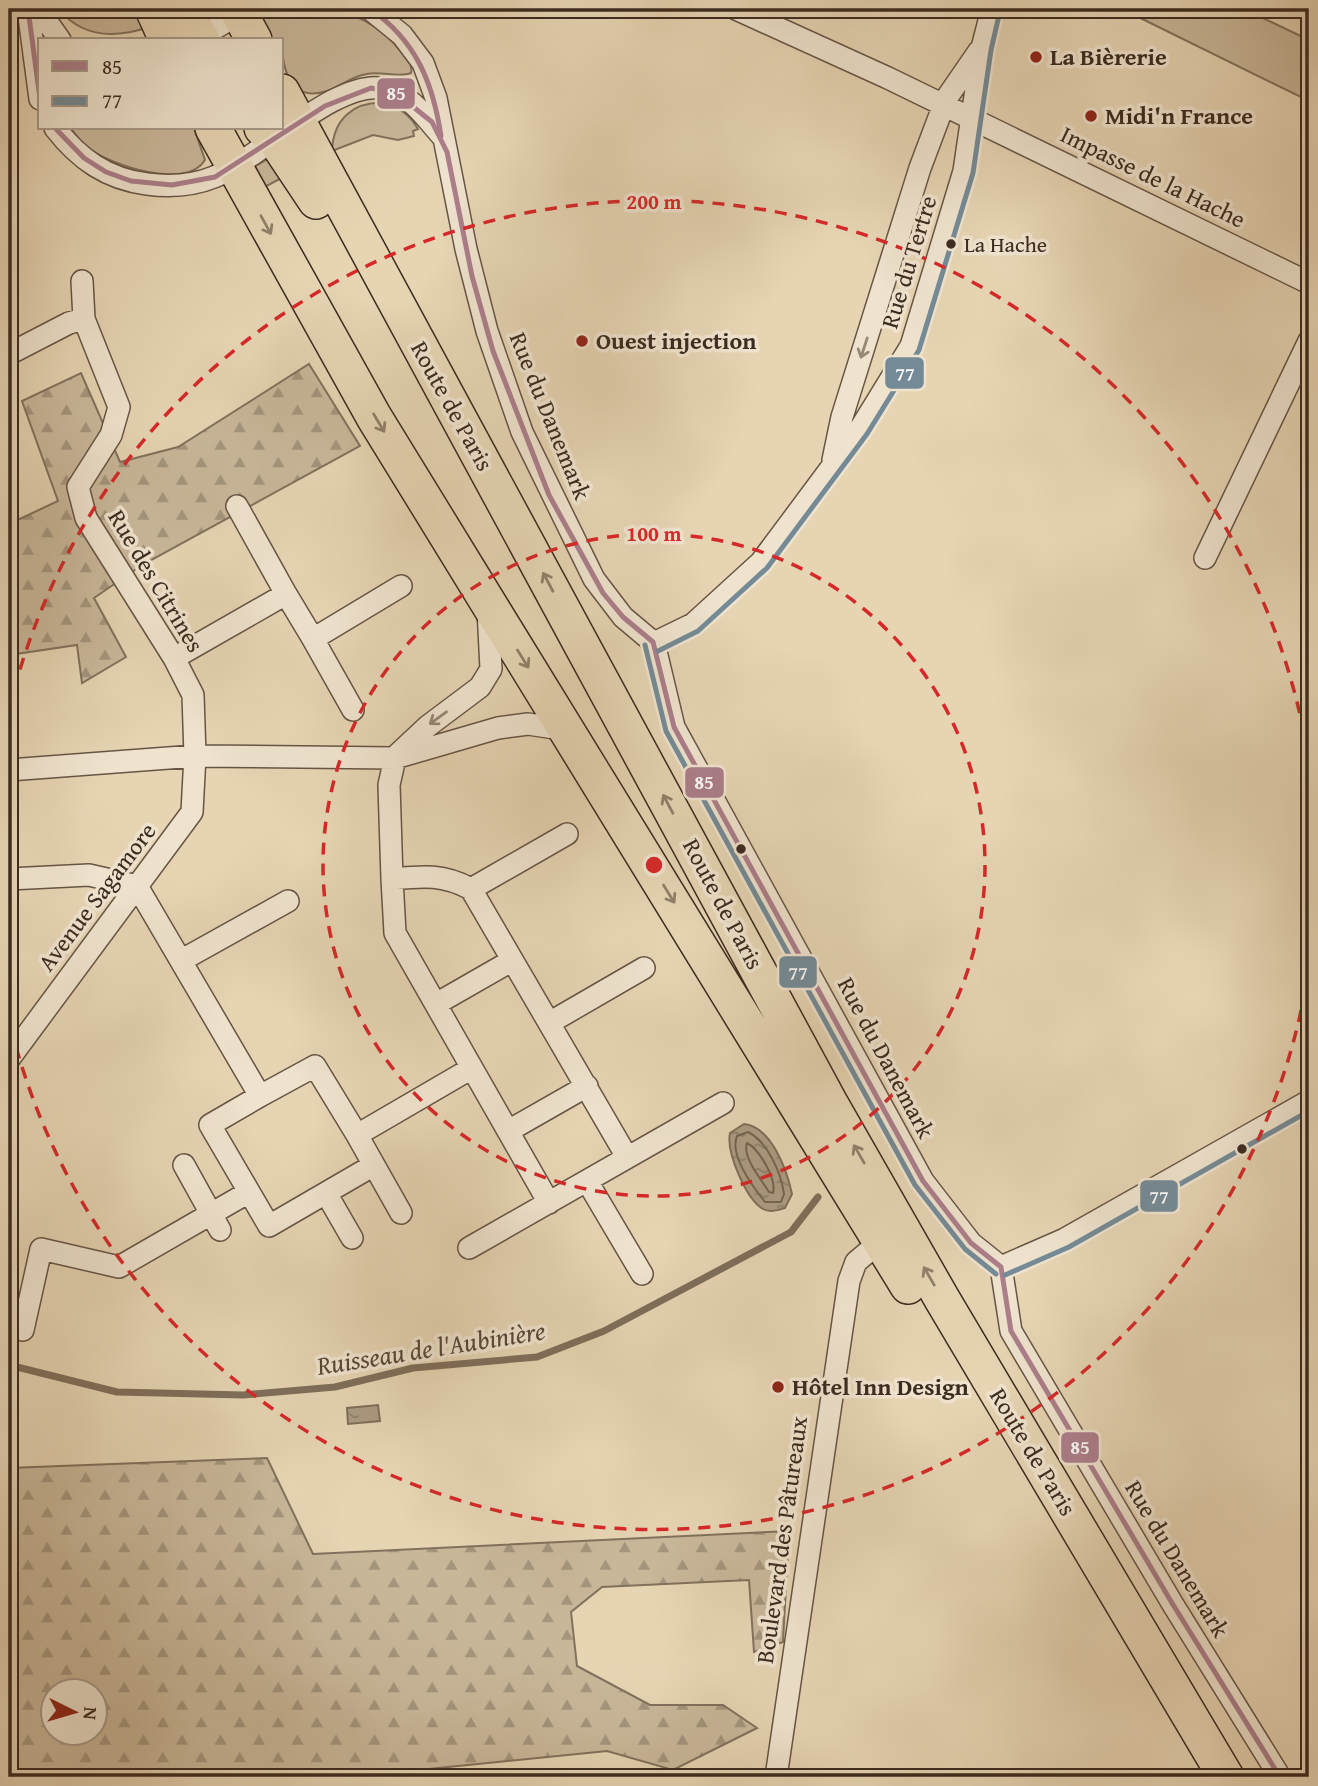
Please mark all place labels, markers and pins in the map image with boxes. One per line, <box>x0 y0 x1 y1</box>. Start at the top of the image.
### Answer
place label: La Bièrerie <box>1050 39 1167 74</box>
marker: La Bièrerie <box>1028 49 1044 65</box>
place label: Midi'n France <box>1105 98 1253 133</box>
marker: Midi'n France <box>1083 108 1099 124</box>
place label: La Hache <box>964 228 1047 260</box>
marker: La Hache <box>944 237 958 251</box>
place label: Ouest injection <box>596 323 756 358</box>
marker: Ouest injection <box>574 333 590 349</box>
unlabelled marker <box>734 842 748 856</box>
centre of rings <box>642 853 666 877</box>
unlabelled marker <box>1235 1142 1249 1156</box>
place label: Hôtel Inn Design <box>792 1369 969 1404</box>
marker: Hôtel Inn Design <box>770 1379 786 1395</box>

